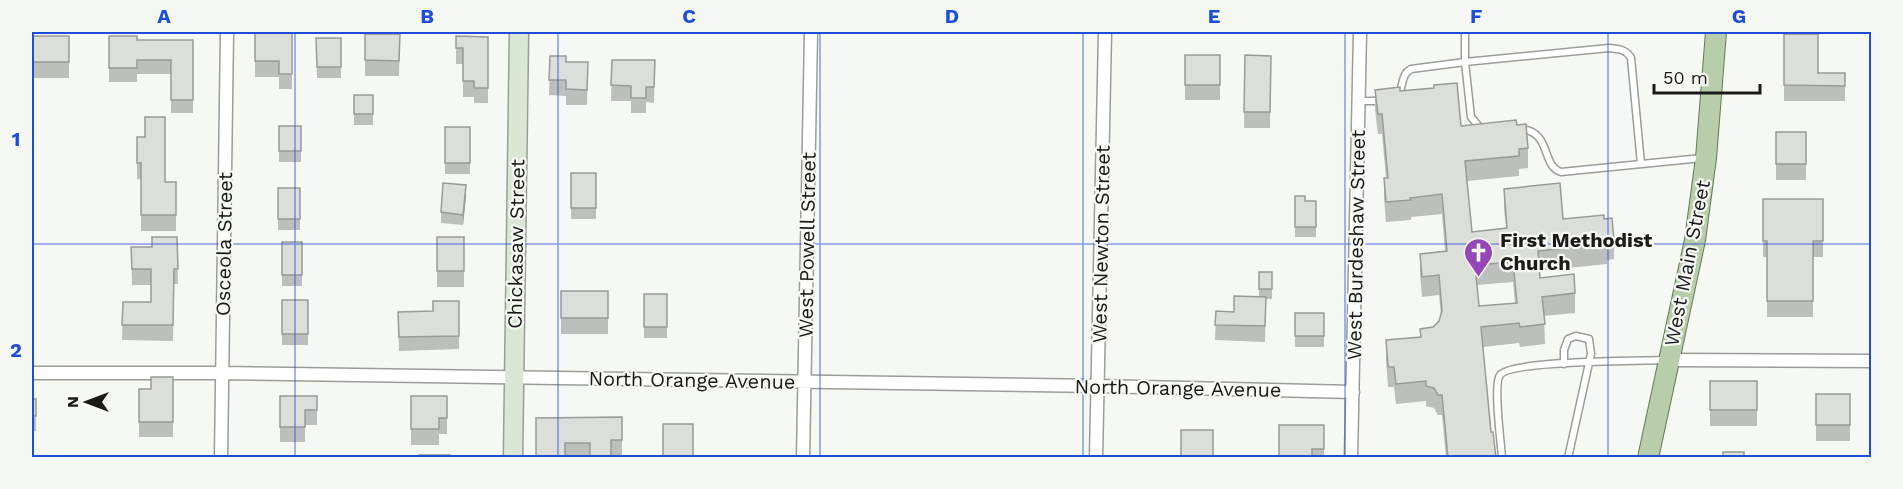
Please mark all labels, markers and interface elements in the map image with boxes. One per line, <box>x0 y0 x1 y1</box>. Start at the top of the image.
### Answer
text: A <box>157 4 171 28</box>
text: B <box>420 4 434 28</box>
text: C <box>682 4 696 28</box>
text: D <box>945 4 959 28</box>
text: E <box>1208 4 1220 28</box>
text: F <box>1470 4 1482 28</box>
text: G <box>1732 4 1746 28</box>
scale bar <box>1654 57 1760 95</box>
text: 50 m <box>1663 67 1708 88</box>
text: 1 <box>12 127 20 151</box>
street label: West Burdeshaw Street <box>1342 129 1370 360</box>
street label: West Newton Street <box>1087 144 1115 343</box>
street label: West Powell Street <box>793 151 821 338</box>
street label: Chickasaw Street <box>503 158 529 329</box>
street label: Osceola Street <box>211 171 237 316</box>
street label: West Main Street <box>1659 177 1715 348</box>
place label: First Methodist Church <box>1500 228 1653 275</box>
church icon: First Methodist Church <box>1463 236 1495 278</box>
text: 2 <box>10 338 22 362</box>
street label: North Orange Avenue <box>588 366 796 394</box>
north arrow <box>57 372 117 432</box>
street label: North Orange Avenue <box>1074 374 1282 402</box>
text: N <box>63 396 82 408</box>

